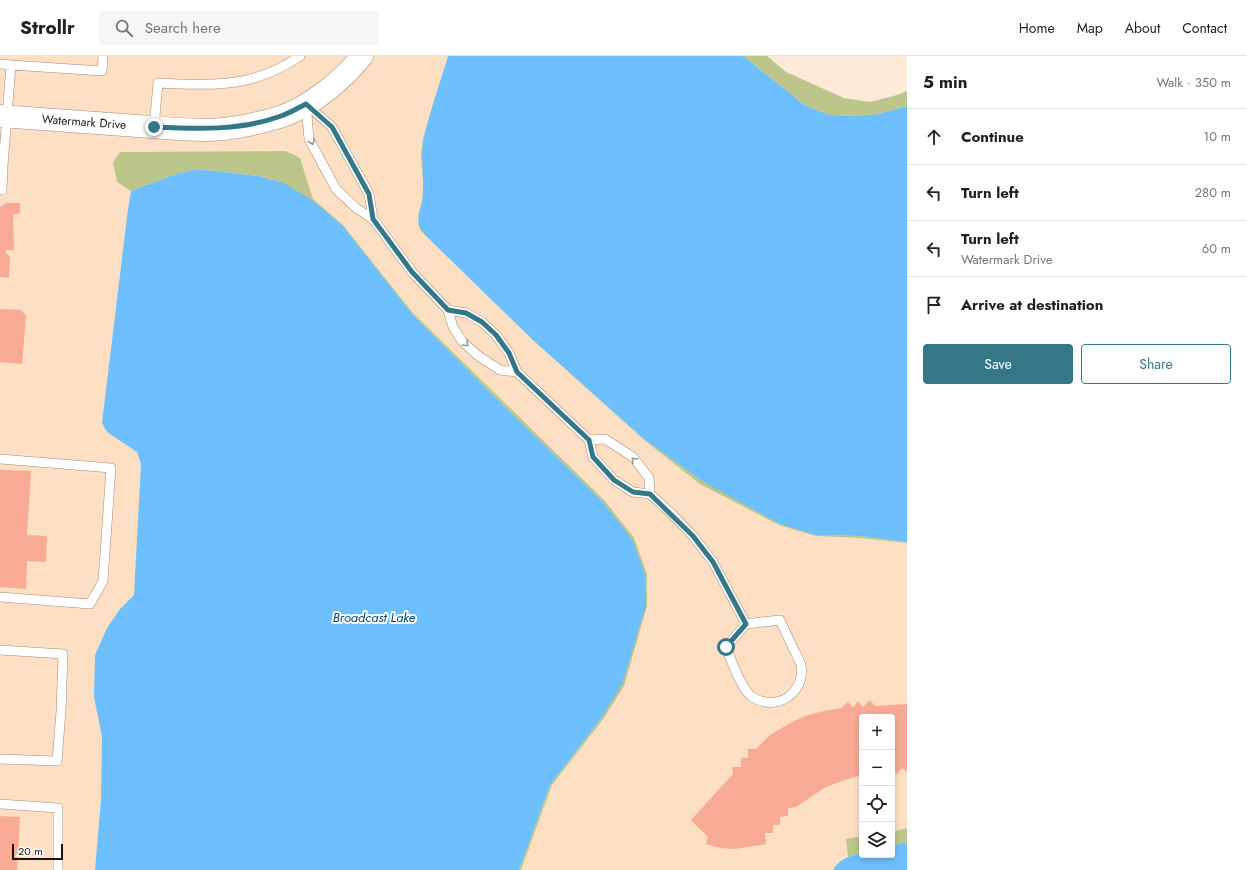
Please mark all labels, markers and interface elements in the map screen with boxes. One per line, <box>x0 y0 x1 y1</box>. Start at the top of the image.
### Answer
search box <box>99 10 379 46</box>
text: Strollr <box>20 14 75 41</box>
icon: search <box>113 17 135 39</box>
text: Search here <box>145 17 221 39</box>
text: Home <box>1019 18 1055 38</box>
text: Map <box>1077 18 1103 38</box>
text: About <box>1125 18 1160 38</box>
text: Contact <box>1182 18 1227 38</box>
text: 5 min <box>923 70 967 94</box>
text: Walk · 350 m <box>1156 73 1231 92</box>
street label: Watermark Drive <box>41 110 127 134</box>
route end <box>145 118 163 136</box>
icon: ahead <box>923 126 945 148</box>
text: Continue <box>961 126 1024 148</box>
text: 10 m <box>1203 127 1231 146</box>
one-way arrow <box>307 139 315 146</box>
icon: left <box>923 182 945 204</box>
text: Turn left <box>961 182 1019 204</box>
text: 280 m <box>1195 183 1231 202</box>
text: Turn left <box>961 228 1019 250</box>
icon: left <box>923 238 945 260</box>
text: 60 m <box>1202 239 1231 258</box>
text: Watermark Drive <box>961 250 1052 269</box>
icon: arrive <box>923 294 945 316</box>
text: Arrive at destination <box>961 294 1103 316</box>
one-way arrow <box>461 339 469 347</box>
button: Save <box>923 344 1073 384</box>
button: Share <box>1081 344 1231 384</box>
one-way arrow <box>632 457 639 465</box>
water label: Broadcast Lake <box>333 608 416 627</box>
route start <box>717 638 735 656</box>
map controls <box>859 714 895 858</box>
button: + <box>859 714 895 750</box>
button: − <box>859 750 895 786</box>
button: locate <box>859 786 895 822</box>
button: layers <box>859 822 895 858</box>
scale bar <box>12 842 63 861</box>
text: 20 m <box>18 843 43 859</box>

